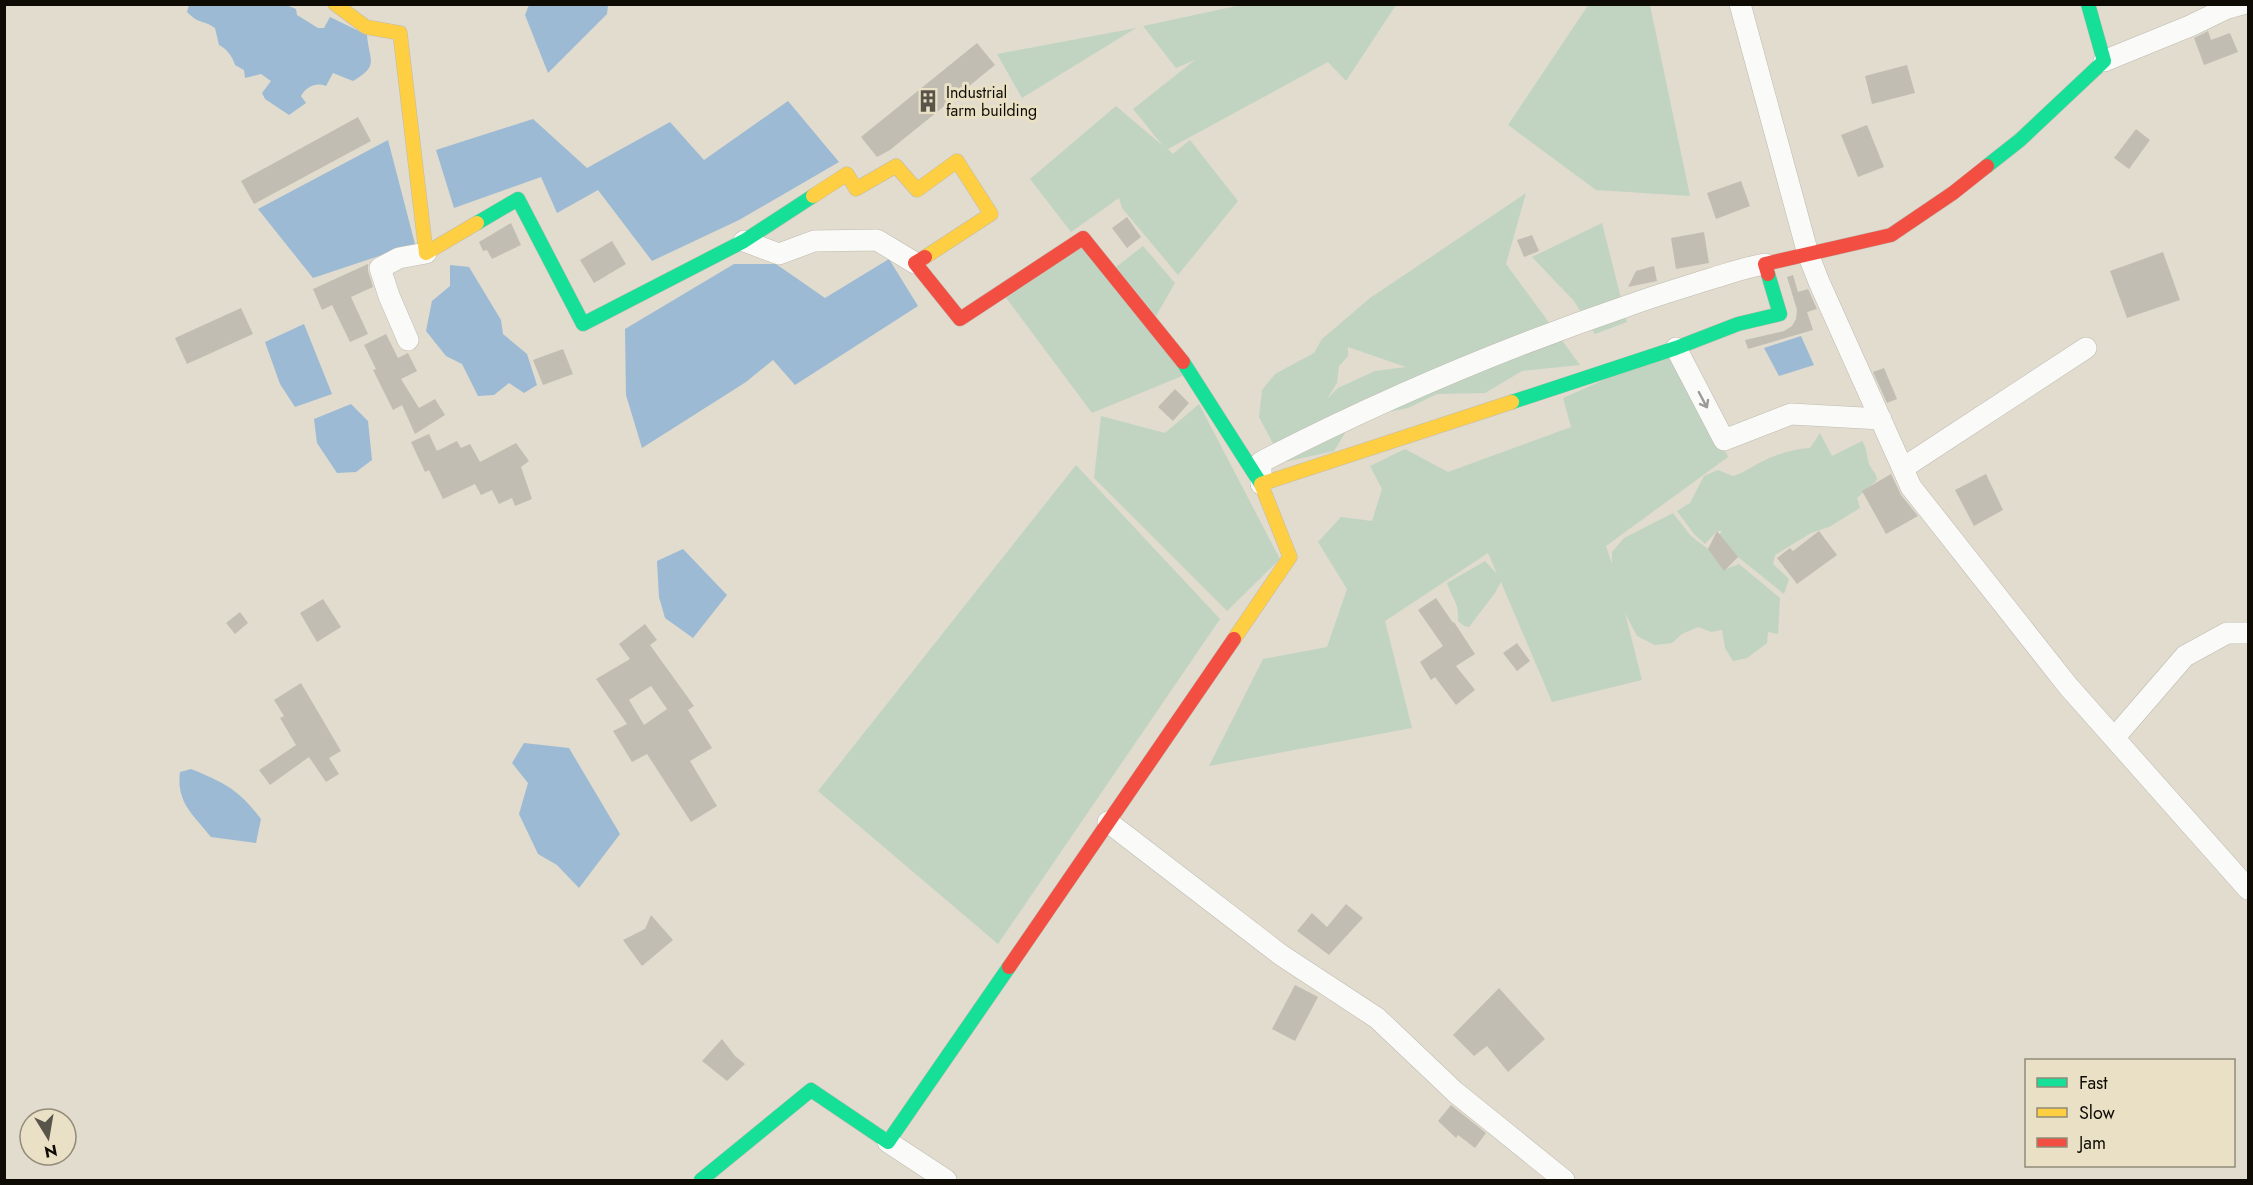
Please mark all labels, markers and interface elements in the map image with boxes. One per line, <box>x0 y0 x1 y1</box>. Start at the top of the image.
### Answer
place label: Industrial farm building <box>946 81 1037 122</box>
building icon: Industrial farm building <box>915 88 941 114</box>
one-way arrow <box>1697 391 1709 408</box>
legend <box>2025 1059 2235 1167</box>
text: Fast <box>2079 1070 2108 1096</box>
text: Slow <box>2079 1100 2116 1126</box>
north arrow <box>18 1107 78 1167</box>
text: Jam <box>2077 1130 2106 1156</box>
text: N <box>42 1139 59 1164</box>

